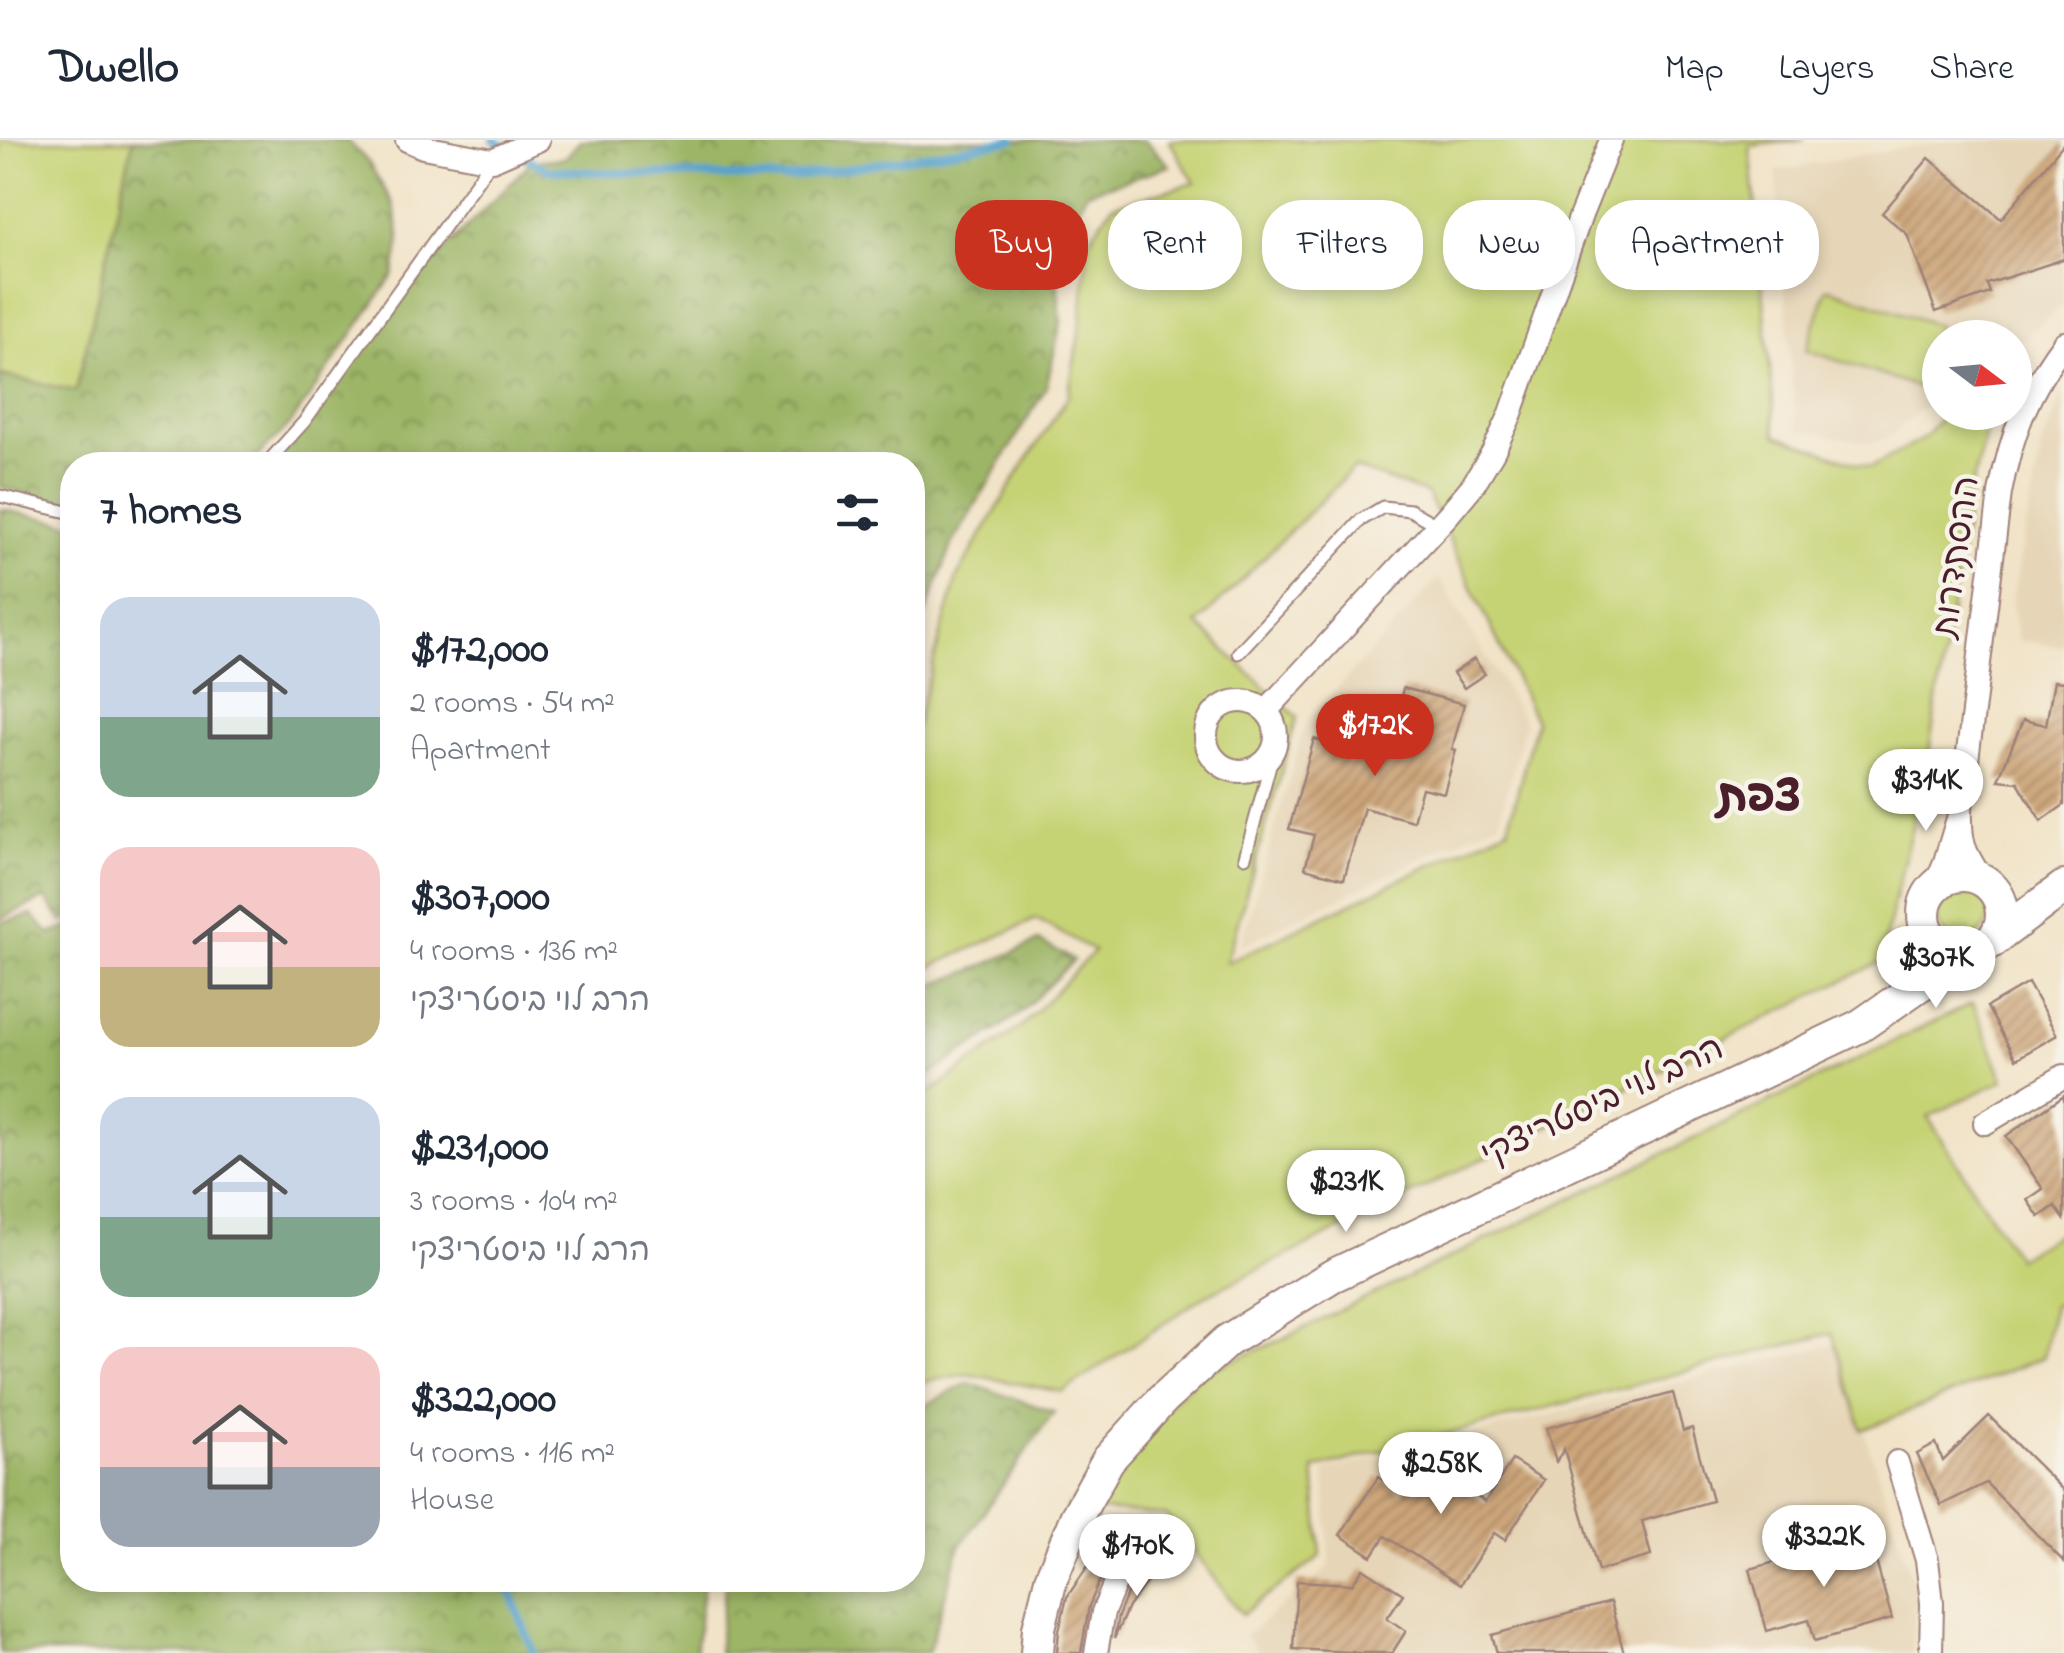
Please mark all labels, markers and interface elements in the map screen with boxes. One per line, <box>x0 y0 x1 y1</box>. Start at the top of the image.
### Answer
text: Dwello <box>50 34 179 104</box>
text: Map <box>1665 44 1724 95</box>
text: Layers <box>1779 44 1874 95</box>
text: Share <box>1929 44 2014 95</box>
chip: Buy <box>955 200 1088 290</box>
chip: Rent <box>1108 200 1242 290</box>
chip: Filters <box>1262 200 1423 290</box>
chip: New <box>1443 200 1575 290</box>
chip: Apartment <box>1595 200 1819 290</box>
north arrow <box>1922 320 2032 430</box>
map controls <box>1922 320 2032 430</box>
street label: ההסתדרות <box>1921 473 1995 643</box>
text: 7 homes <box>100 482 242 543</box>
icon: filters <box>830 485 885 540</box>
text: $172,000 <box>410 620 549 681</box>
icon: home <box>180 637 300 757</box>
text: 2 rooms · 54 m² <box>410 681 615 728</box>
pin: $172K <box>1305 694 1445 779</box>
text: $172K <box>1338 703 1412 750</box>
text: Apartment <box>410 728 551 775</box>
pin: $314K <box>1856 749 1996 834</box>
text: $314K <box>1890 758 1962 805</box>
district label: צפת <box>1714 766 1801 832</box>
text: $307,000 <box>410 868 550 929</box>
icon: home <box>180 887 300 1007</box>
pin: $307K <box>1866 926 2006 1011</box>
text: 4 rooms · 136 m² <box>410 929 618 976</box>
text: $307K <box>1898 935 1974 982</box>
text: הרב לוי ביסטריצקי <box>410 979 650 1026</box>
street label: הרב לוי ביסטריצקי <box>1473 1024 1733 1182</box>
text: $231,000 <box>410 1118 549 1179</box>
icon: home <box>180 1137 300 1257</box>
pin: $231K <box>1276 1150 1416 1235</box>
text: $231K <box>1309 1159 1383 1206</box>
text: 3 rooms · 104 m² <box>410 1179 618 1226</box>
text: הרב לוי ביסטריצקי <box>410 1229 650 1276</box>
text: $322,000 <box>410 1370 556 1431</box>
icon: home <box>180 1387 300 1507</box>
text: 4 rooms · 116 m² <box>410 1431 615 1478</box>
pin: $258K <box>1371 1432 1511 1517</box>
text: $258K <box>1400 1441 1482 1488</box>
text: House <box>410 1478 494 1525</box>
pin: $322K <box>1754 1505 1894 1590</box>
pin: $170K <box>1067 1514 1207 1599</box>
text: $322K <box>1784 1514 1864 1561</box>
text: $170K <box>1101 1523 1173 1570</box>

